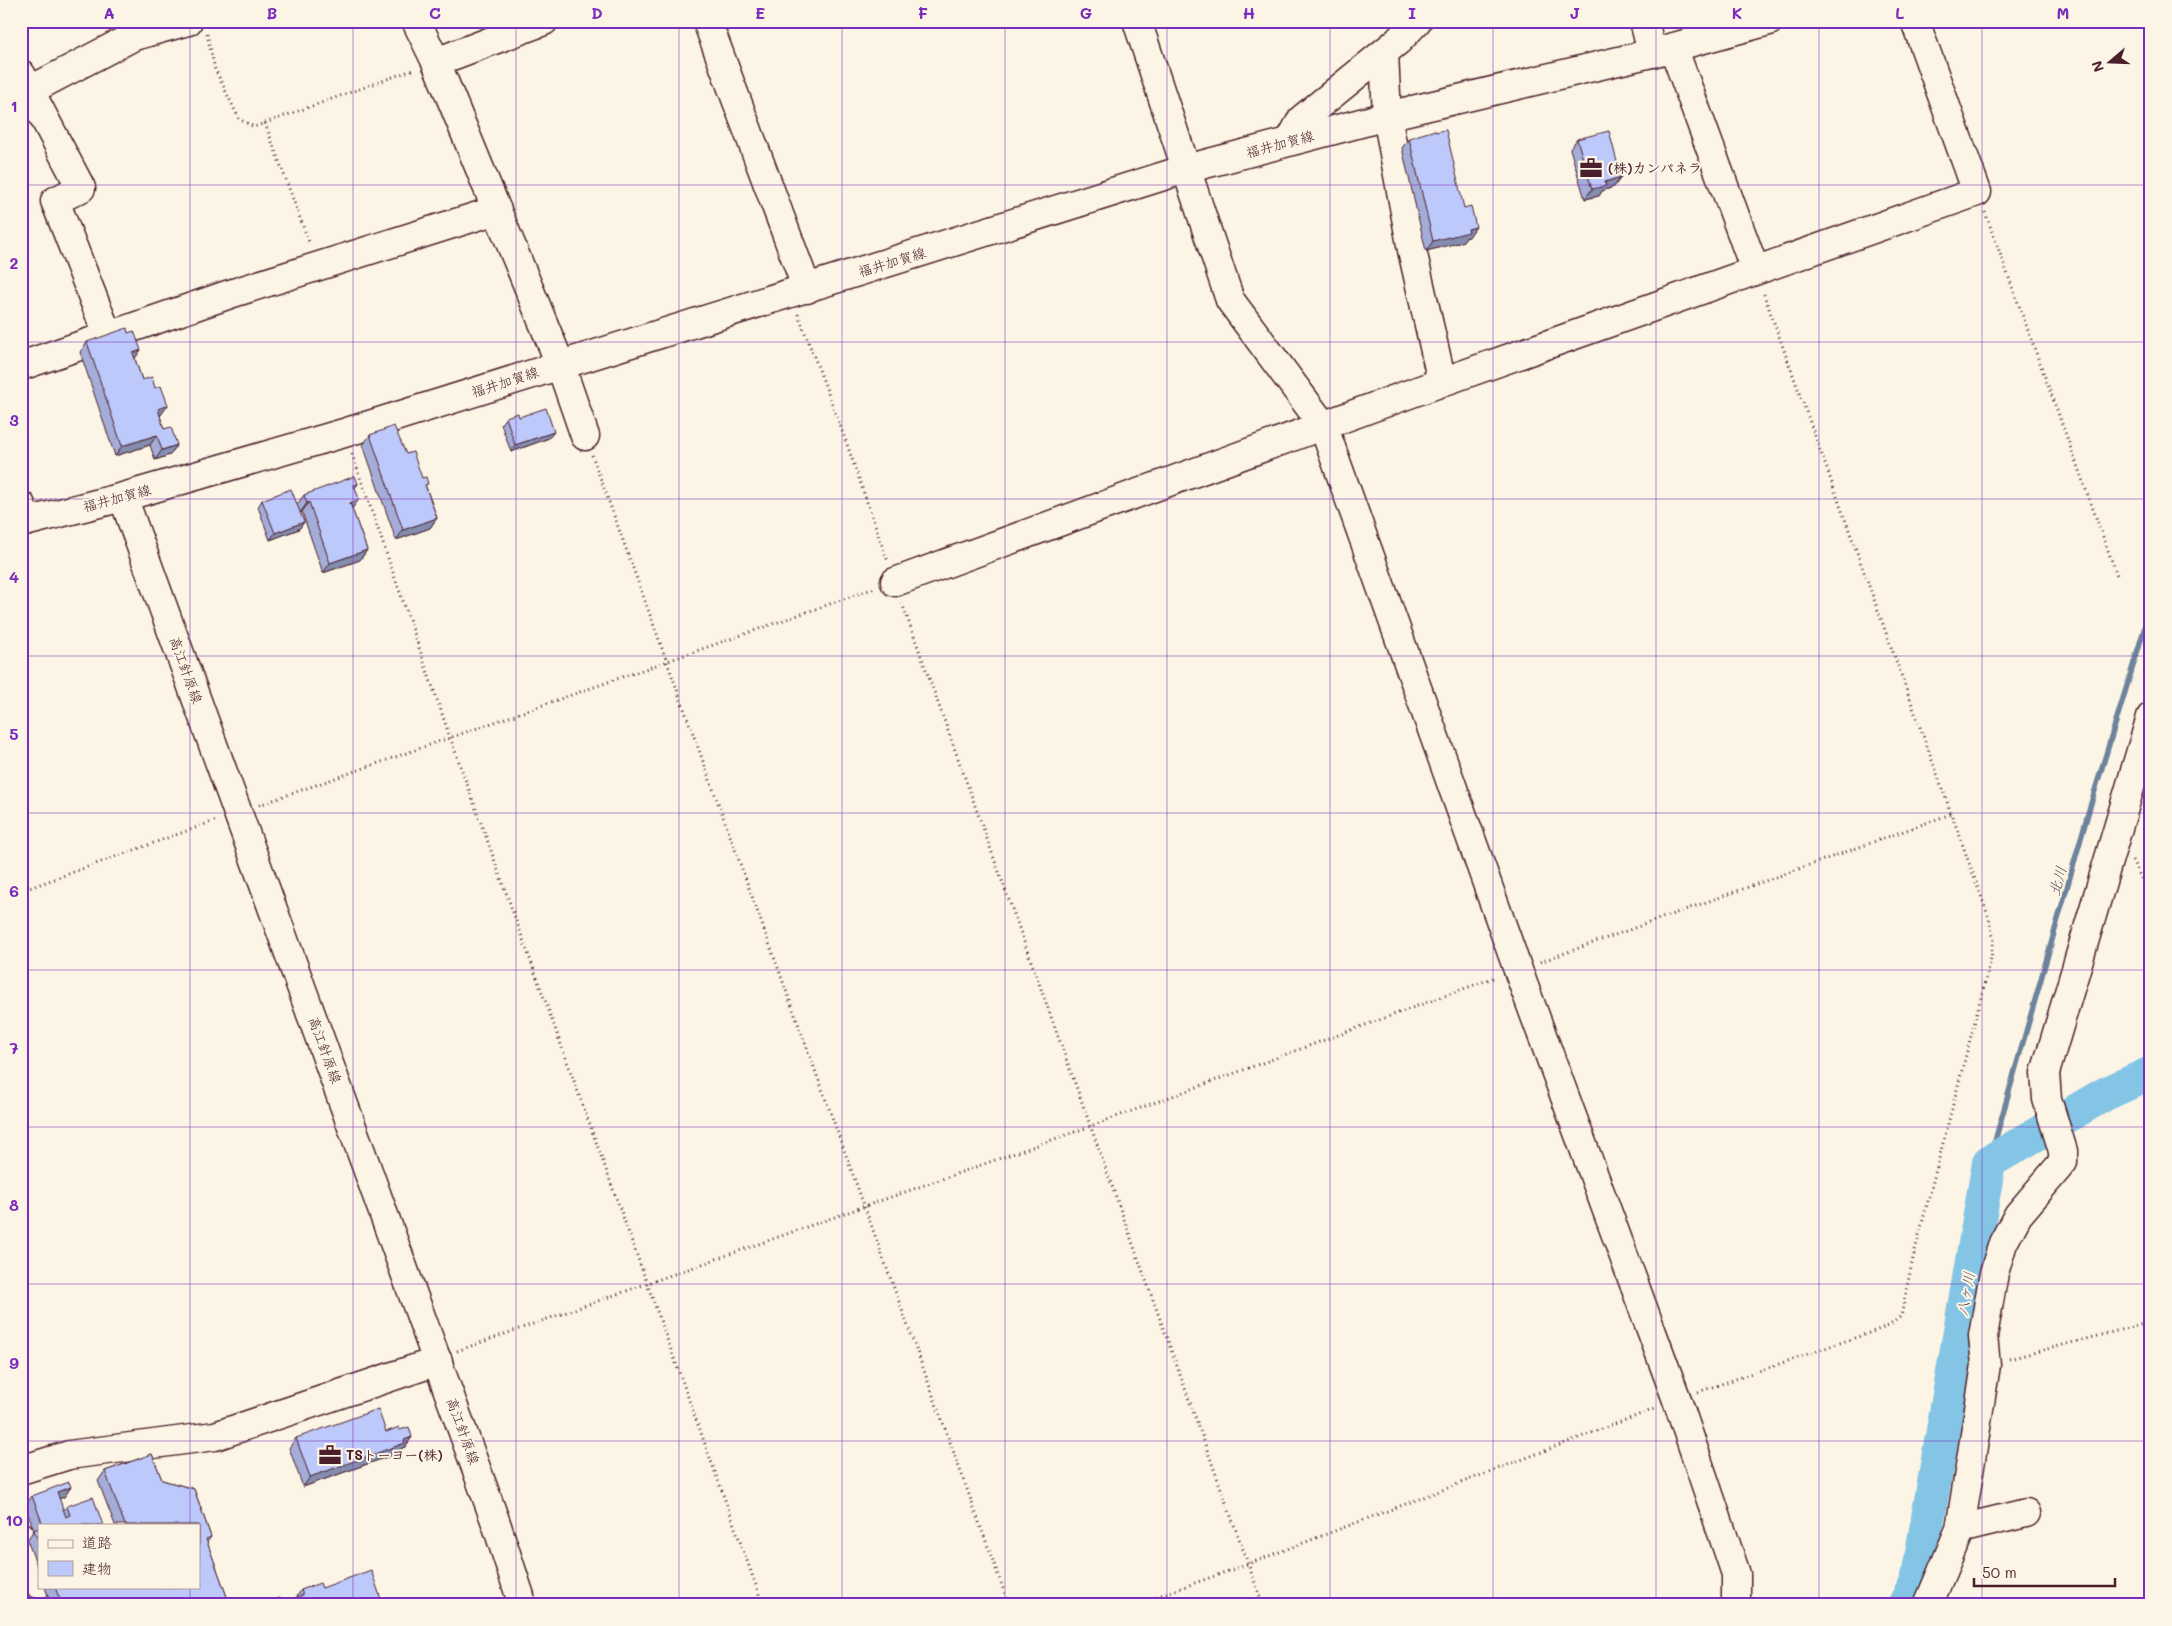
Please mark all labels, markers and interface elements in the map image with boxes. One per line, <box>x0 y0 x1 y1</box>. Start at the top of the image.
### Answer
text: A <box>103 2 115 23</box>
text: B <box>267 2 277 23</box>
text: C <box>429 2 441 23</box>
text: D <box>591 2 603 23</box>
text: E <box>755 2 765 23</box>
text: F <box>918 2 928 23</box>
text: G <box>1080 2 1092 23</box>
text: H <box>1243 2 1255 23</box>
text: I <box>1408 2 1416 23</box>
text: J <box>1570 2 1580 23</box>
text: K <box>1732 2 1742 23</box>
text: L <box>1895 2 1905 23</box>
text: M <box>2057 2 2069 23</box>
north arrow <box>2084 38 2134 88</box>
text: N <box>2087 58 2108 75</box>
text: 1 <box>10 95 18 116</box>
street label: 福井加賀線 <box>1244 125 1316 162</box>
office icon: (株)カンパネラ <box>1578 155 1604 181</box>
place label: (株)カンパネラ <box>1608 158 1702 177</box>
street label: 福井加賀線 <box>856 242 928 281</box>
text: 2 <box>10 252 19 273</box>
street label: 福井加賀線 <box>469 362 541 401</box>
text: 3 <box>9 409 19 430</box>
street label: 福井加賀線 <box>81 479 153 516</box>
text: 4 <box>9 566 19 587</box>
street label: 高江針原線 <box>166 634 207 706</box>
text: 5 <box>9 723 19 744</box>
water label: 北川 <box>2043 864 2071 898</box>
text: 6 <box>9 880 19 901</box>
street label: 高江針原線 <box>305 1014 346 1086</box>
text: 7 <box>10 1037 19 1058</box>
text: 8 <box>9 1194 19 1215</box>
water label: 八ヶ川 <box>1951 1270 1979 1318</box>
text: 9 <box>9 1352 19 1373</box>
street label: 高江針原線 <box>443 1395 484 1467</box>
office icon: TSトーヨー(株) <box>317 1442 343 1468</box>
place label: TSトーヨー(株) <box>346 1445 443 1464</box>
text: 10 <box>5 1509 23 1530</box>
legend <box>38 1524 200 1588</box>
text: 道路 <box>82 1532 112 1552</box>
scale bar <box>1974 1556 2116 1588</box>
text: 建物 <box>82 1558 112 1578</box>
text: 50 m <box>1982 1562 2017 1582</box>

